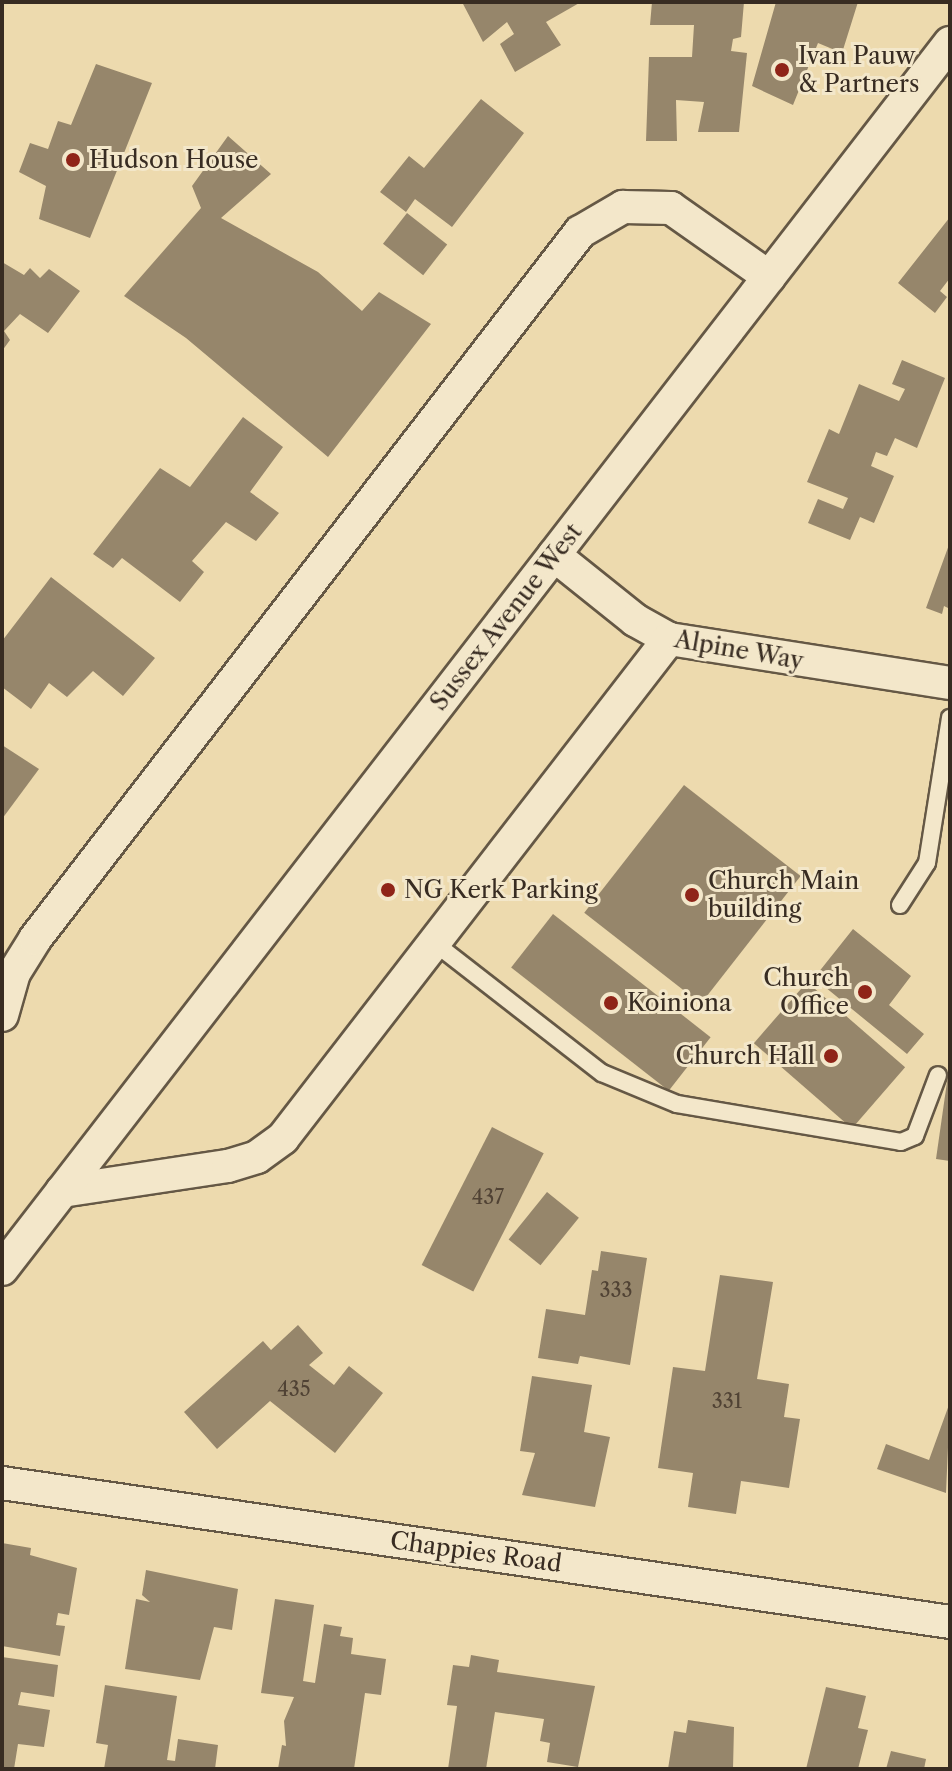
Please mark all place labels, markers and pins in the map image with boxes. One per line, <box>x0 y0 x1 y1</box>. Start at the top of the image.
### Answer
place label: Ivan Pauw & Partners <box>798 42 919 98</box>
marker: Ivan Pauw & Partners <box>773 61 791 79</box>
place label: Hudson House <box>89 146 259 174</box>
marker: Hudson House <box>64 151 82 169</box>
place label: Church Main building <box>708 867 859 923</box>
place label: NG Kerk Parking <box>404 876 598 904</box>
marker: NG Kerk Parking <box>379 881 397 899</box>
marker: Church Main building <box>683 886 701 904</box>
place label: Church Office <box>763 964 849 1020</box>
marker: Church Office <box>856 983 874 1001</box>
place label: Koiniona <box>627 989 732 1017</box>
marker: Koiniona <box>602 994 620 1012</box>
place label: Church Hall <box>676 1042 815 1070</box>
marker: Church Hall <box>822 1047 840 1065</box>

